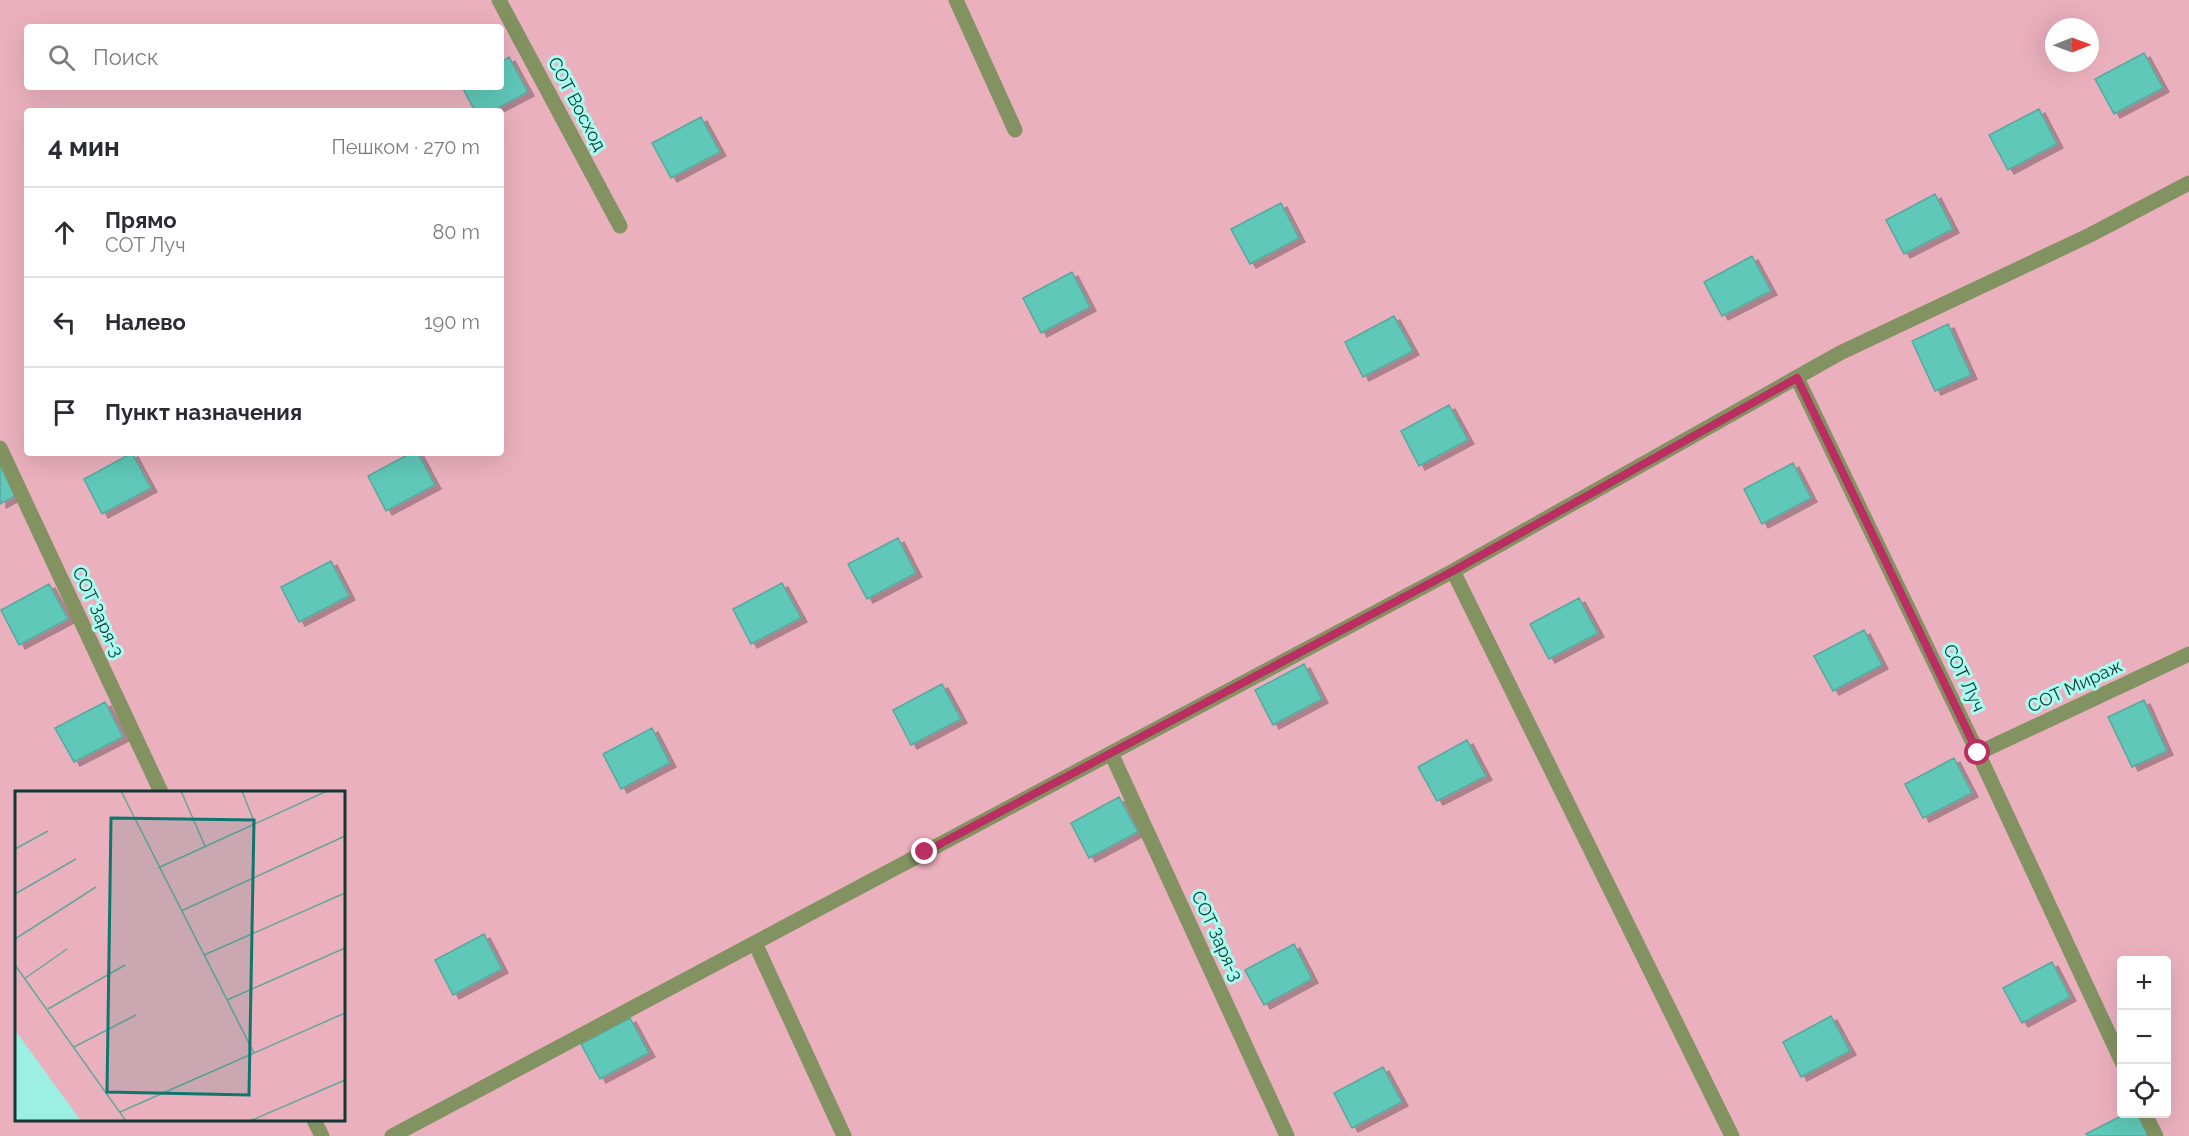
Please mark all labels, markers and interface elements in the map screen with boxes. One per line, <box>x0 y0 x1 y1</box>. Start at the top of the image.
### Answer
north arrow <box>2045 18 2099 72</box>
search box <box>24 24 504 90</box>
icon: search <box>45 41 78 74</box>
text: Поиск <box>93 44 158 70</box>
street label: СОТ Восход <box>544 53 611 154</box>
text: 4 мин <box>48 132 120 162</box>
text: Пешком · 270 m <box>332 135 480 159</box>
text: Прямо <box>105 207 177 233</box>
icon: ahead <box>48 216 81 249</box>
text: 80 m <box>432 220 480 244</box>
text: СОТ Луч <box>105 233 186 257</box>
icon: left <box>48 306 81 339</box>
text: Налево <box>105 309 186 335</box>
text: 190 m <box>424 310 480 334</box>
icon: arrive <box>48 396 81 429</box>
text: Пункт назначения <box>105 399 302 425</box>
street label: СОТ Заря-3 <box>68 563 128 660</box>
street label: СОТ Луч <box>1939 641 1990 715</box>
street label: СОТ Мираж <box>2024 654 2125 717</box>
route start <box>1964 739 1990 765</box>
inset map <box>15 791 345 1121</box>
route end <box>911 838 937 864</box>
street label: СОТ Заря-3 <box>1187 887 1247 984</box>
map controls <box>2117 956 2171 1118</box>
button: + <box>2117 956 2171 1010</box>
button: − <box>2117 1010 2171 1064</box>
button: locate <box>2117 1064 2171 1118</box>

